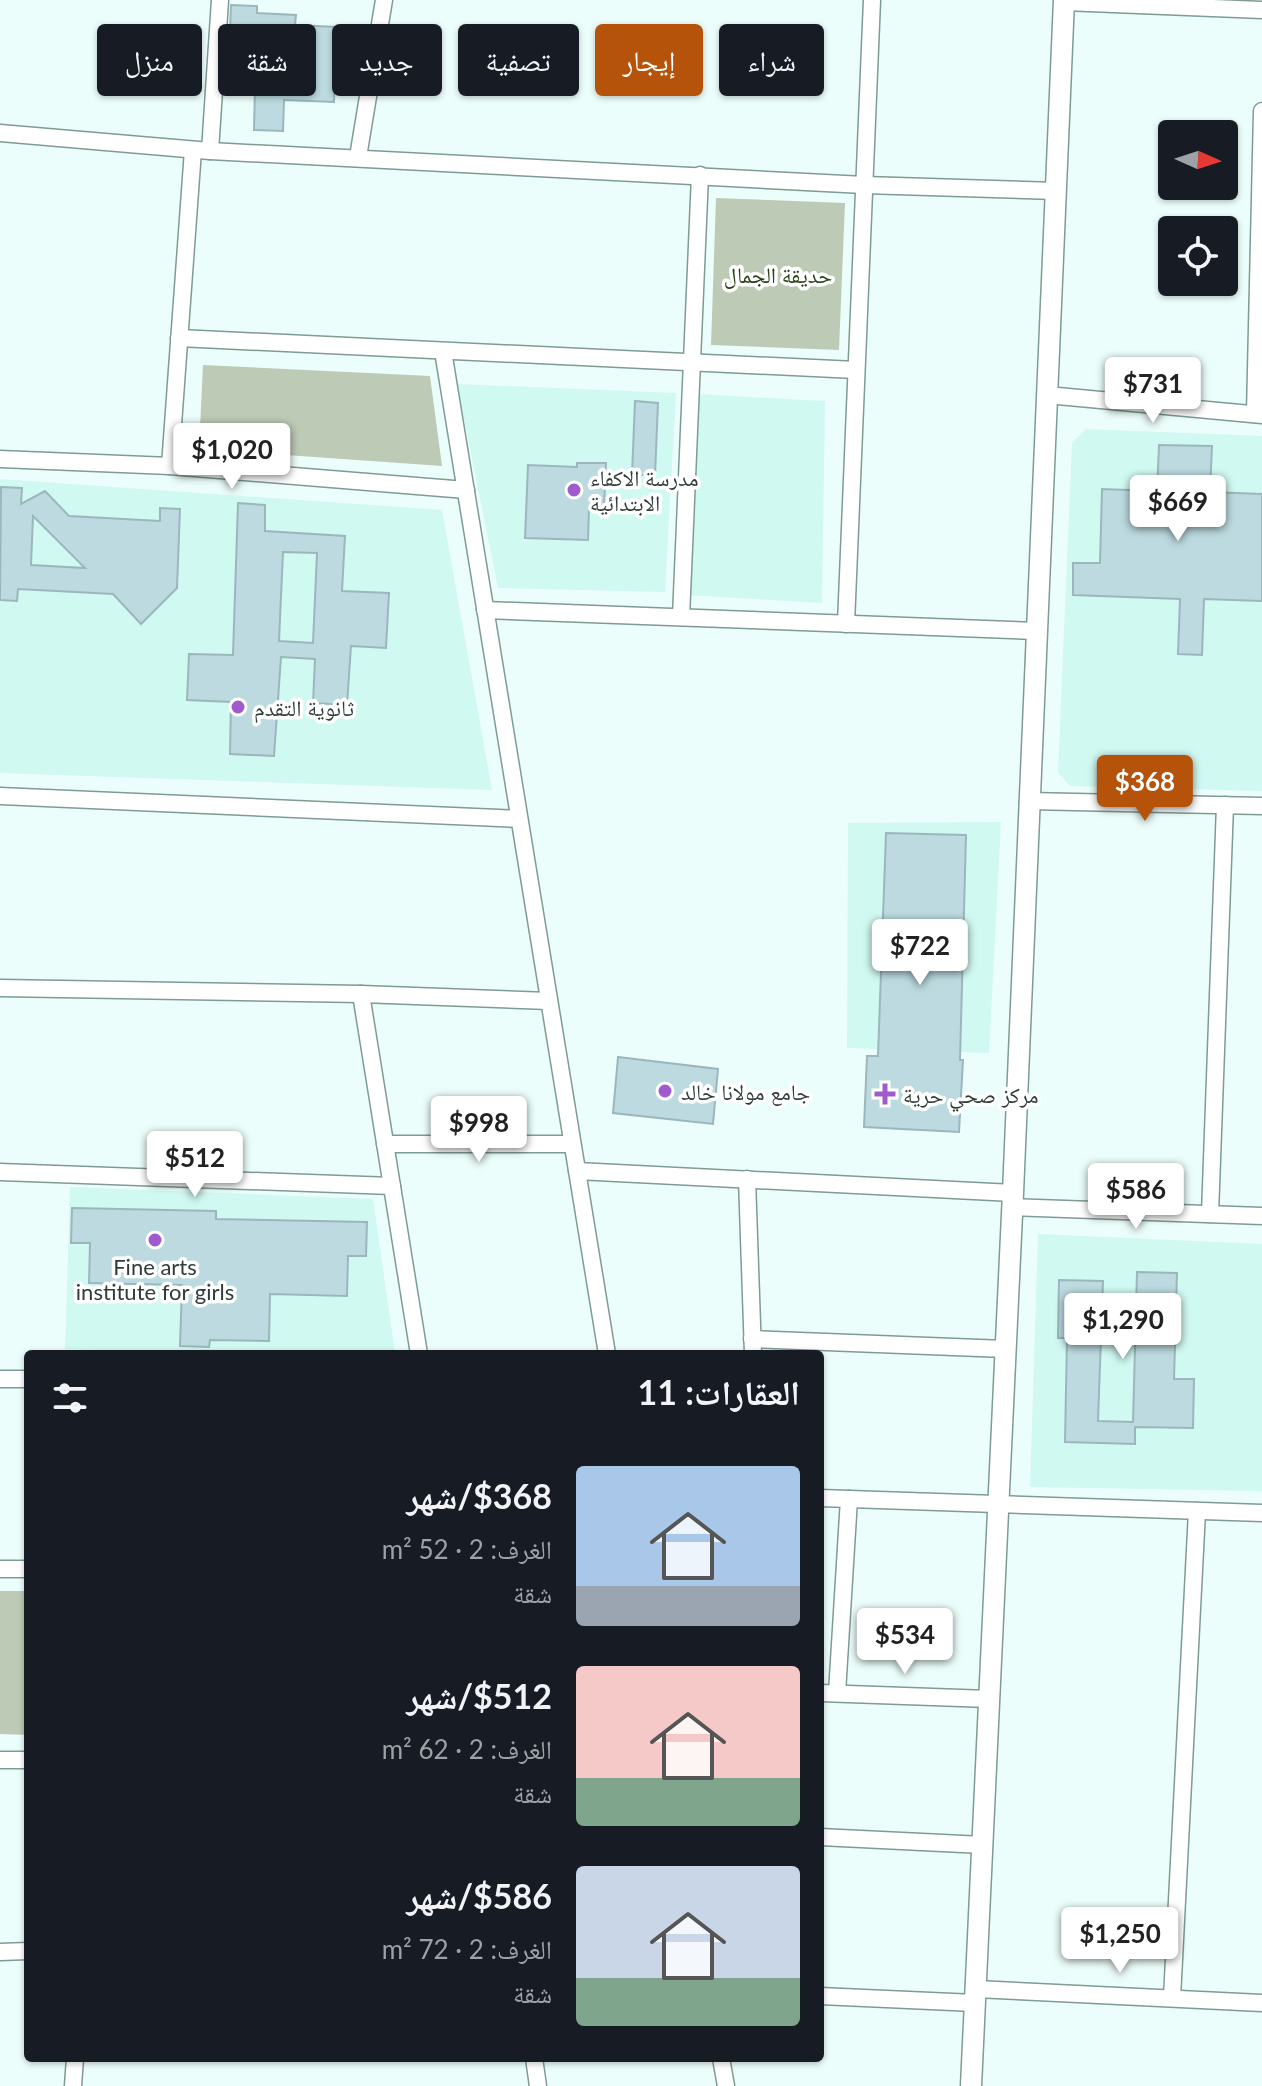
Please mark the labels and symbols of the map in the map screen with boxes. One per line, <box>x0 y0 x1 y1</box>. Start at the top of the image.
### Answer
north arrow <box>1158 120 1238 200</box>
park label: حديقة الجمال <box>724 261 832 289</box>
pin: $731 <box>1106 357 1200 425</box>
pin: $1,020 <box>167 423 297 491</box>
place label: مدرسة الاكفاء الابتدائية <box>590 464 698 516</box>
pin: $669 <box>1131 475 1225 543</box>
marker: مدرسة الاكفاء الابتدائية <box>565 481 583 499</box>
place label: ثانوية التقدم <box>254 694 354 723</box>
marker: ثانوية التقدم <box>229 698 247 716</box>
pin: $368 <box>1098 755 1192 823</box>
pin: $722 <box>873 919 967 987</box>
place label: جامع مولانا خالد <box>681 1078 810 1106</box>
place label: مركز صحي حرية <box>903 1081 1039 1112</box>
marker: جامع مولانا خالد <box>656 1082 674 1100</box>
marker: مركز صحي حرية <box>874 1083 896 1105</box>
pin: $998 <box>432 1096 526 1164</box>
pin: $512 <box>148 1131 242 1199</box>
pin: $586 <box>1089 1163 1183 1231</box>
marker: Fine arts institute for girls <box>146 1231 164 1249</box>
place label: Fine arts institute for girls <box>76 1253 234 1305</box>
pin: $1,290 <box>1058 1293 1188 1361</box>
pin: $534 <box>858 1608 952 1676</box>
pin: $1,250 <box>1055 1907 1185 1975</box>

